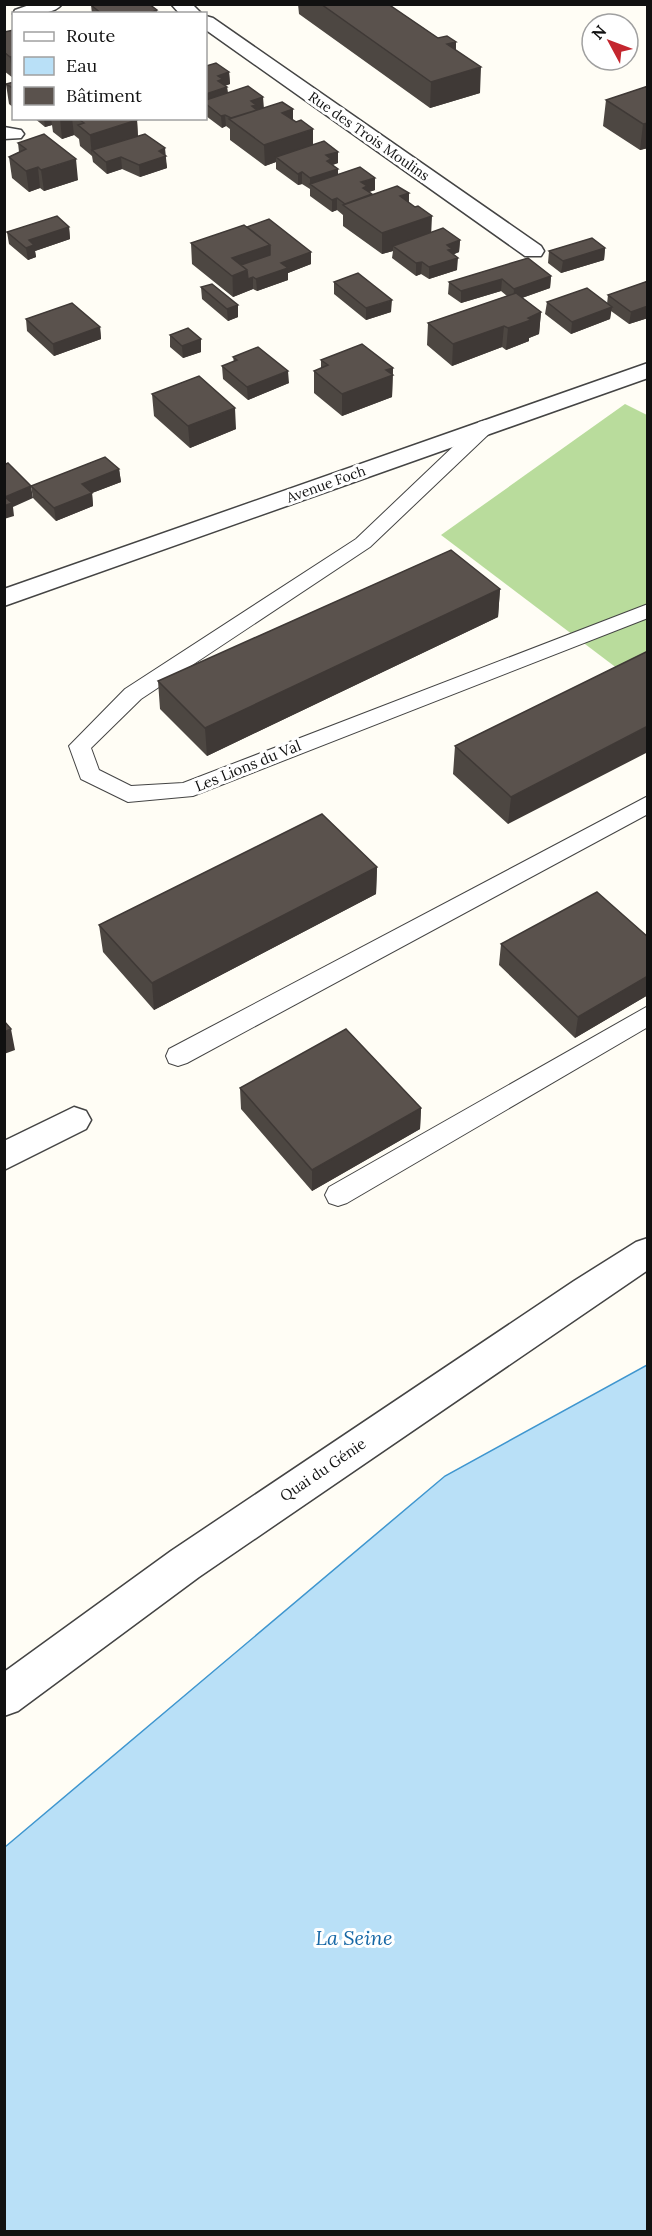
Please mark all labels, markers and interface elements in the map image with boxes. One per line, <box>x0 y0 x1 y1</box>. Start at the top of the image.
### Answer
legend <box>12 12 207 120</box>
north arrow <box>580 12 640 72</box>
text: N <box>587 21 610 43</box>
text: Route <box>66 24 115 47</box>
text: Eau <box>66 54 97 77</box>
text: Bâtiment <box>66 84 142 107</box>
street label: Rue des Trois Moulins <box>305 87 433 185</box>
street label: Avenue Foch <box>283 461 368 507</box>
street label: Les Lions du Val <box>192 736 304 795</box>
street label: Quai du Génie <box>276 1434 369 1505</box>
water label: La Seine <box>316 1925 392 1950</box>

